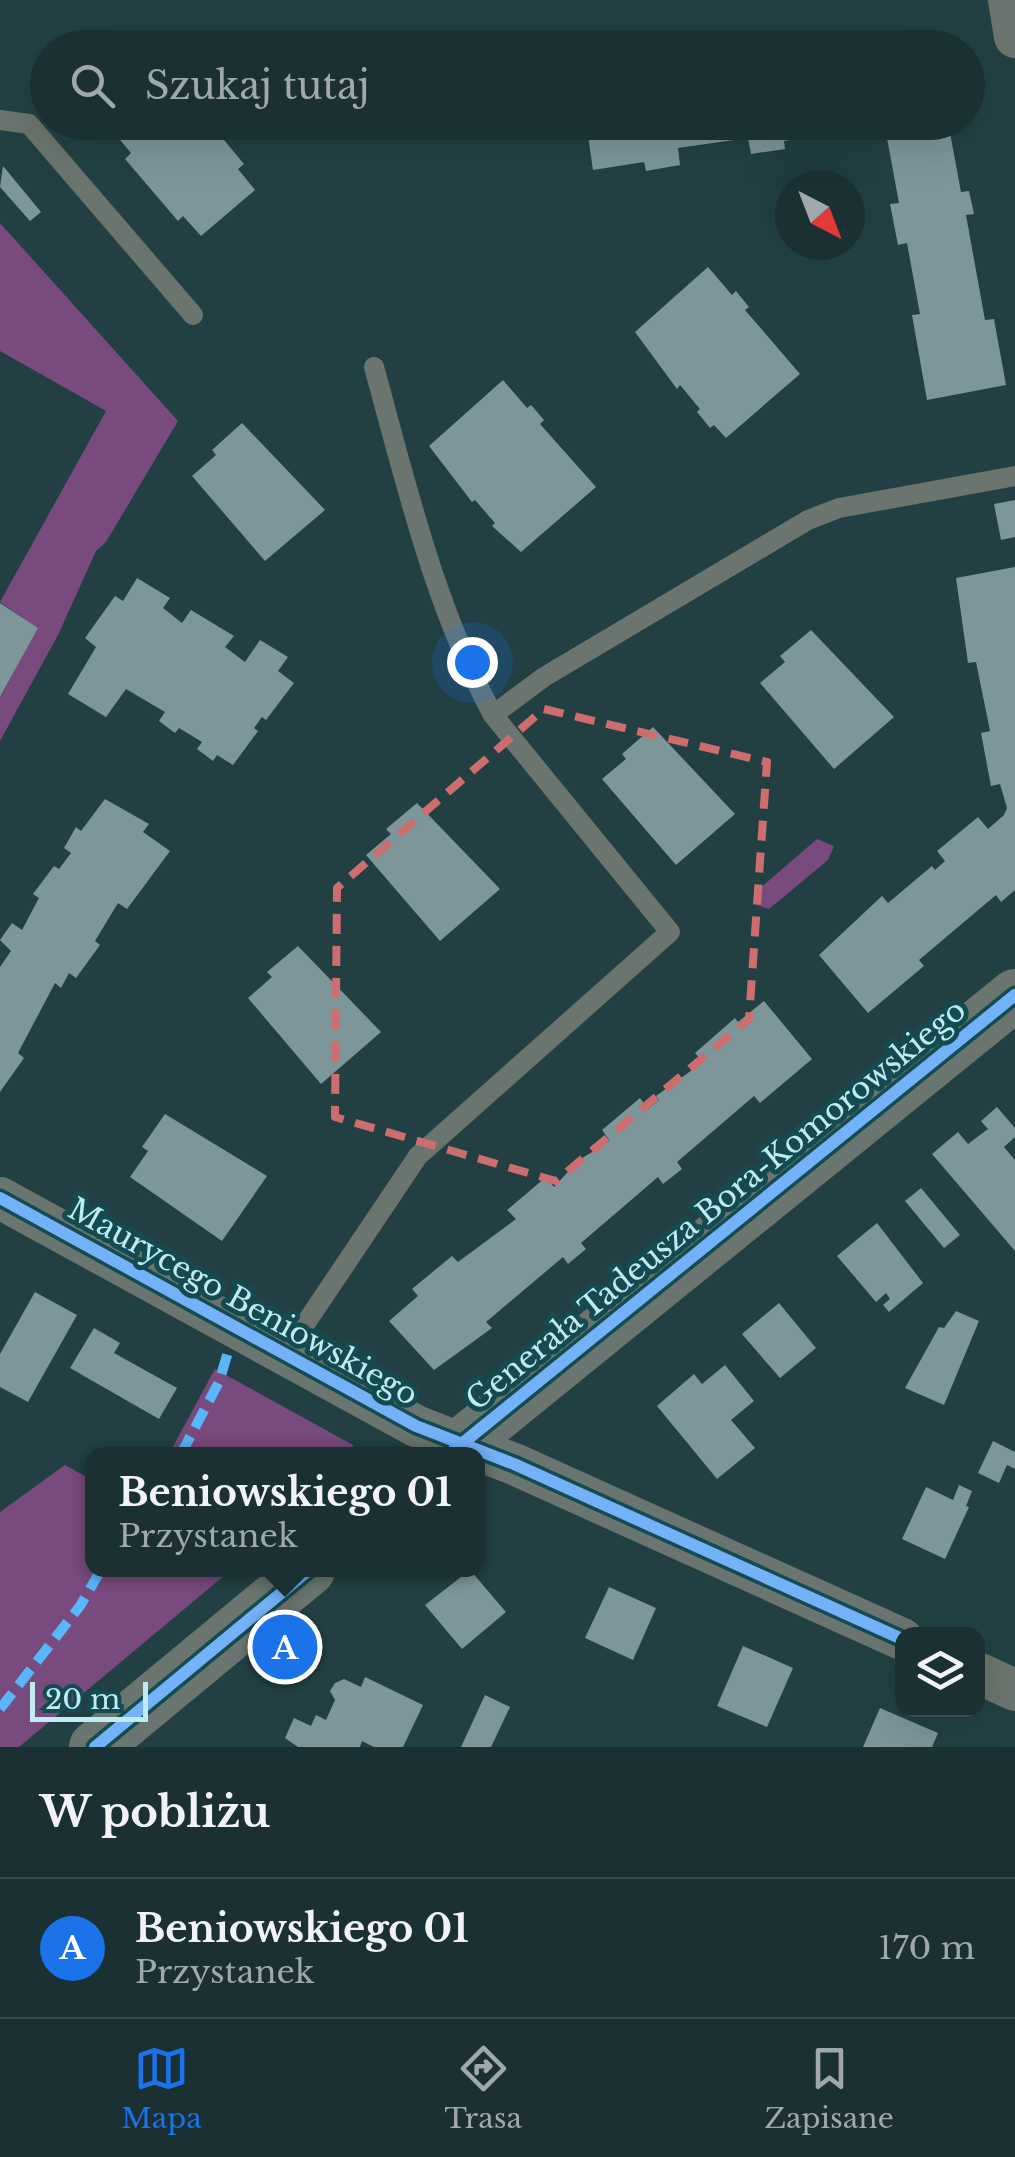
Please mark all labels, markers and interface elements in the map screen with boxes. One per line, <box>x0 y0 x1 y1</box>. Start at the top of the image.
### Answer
search box <box>30 30 985 140</box>
icon: search <box>65 58 120 113</box>
text: Szukaj tutaj <box>145 62 370 109</box>
north arrow <box>775 170 865 260</box>
your location <box>447 637 498 688</box>
street label: Generała Tadeusza Bora-Komorowskiego <box>458 991 973 1418</box>
street label: Maurycego Beniowskiego <box>62 1190 424 1413</box>
popup <box>85 1447 485 1577</box>
text: Beniowskiego 01 <box>118 1469 452 1516</box>
text: Przystanek <box>118 1516 298 1556</box>
pin: A <box>252 1610 318 1684</box>
map controls <box>895 1627 985 1717</box>
button: layers <box>895 1627 985 1717</box>
scale bar <box>30 1677 148 1722</box>
text: 20 m <box>45 1682 120 1717</box>
text: W pobliżu <box>40 1786 270 1838</box>
text: Beniowskiego 01 <box>135 1905 469 1952</box>
text: A <box>60 1928 85 1968</box>
text: 170 m <box>878 1928 975 1968</box>
text: Przystanek <box>135 1952 315 1992</box>
tab: Mapa <box>121 2041 202 2136</box>
tab: Trasa <box>444 2041 522 2136</box>
tab: Zapisane <box>764 2041 894 2136</box>

